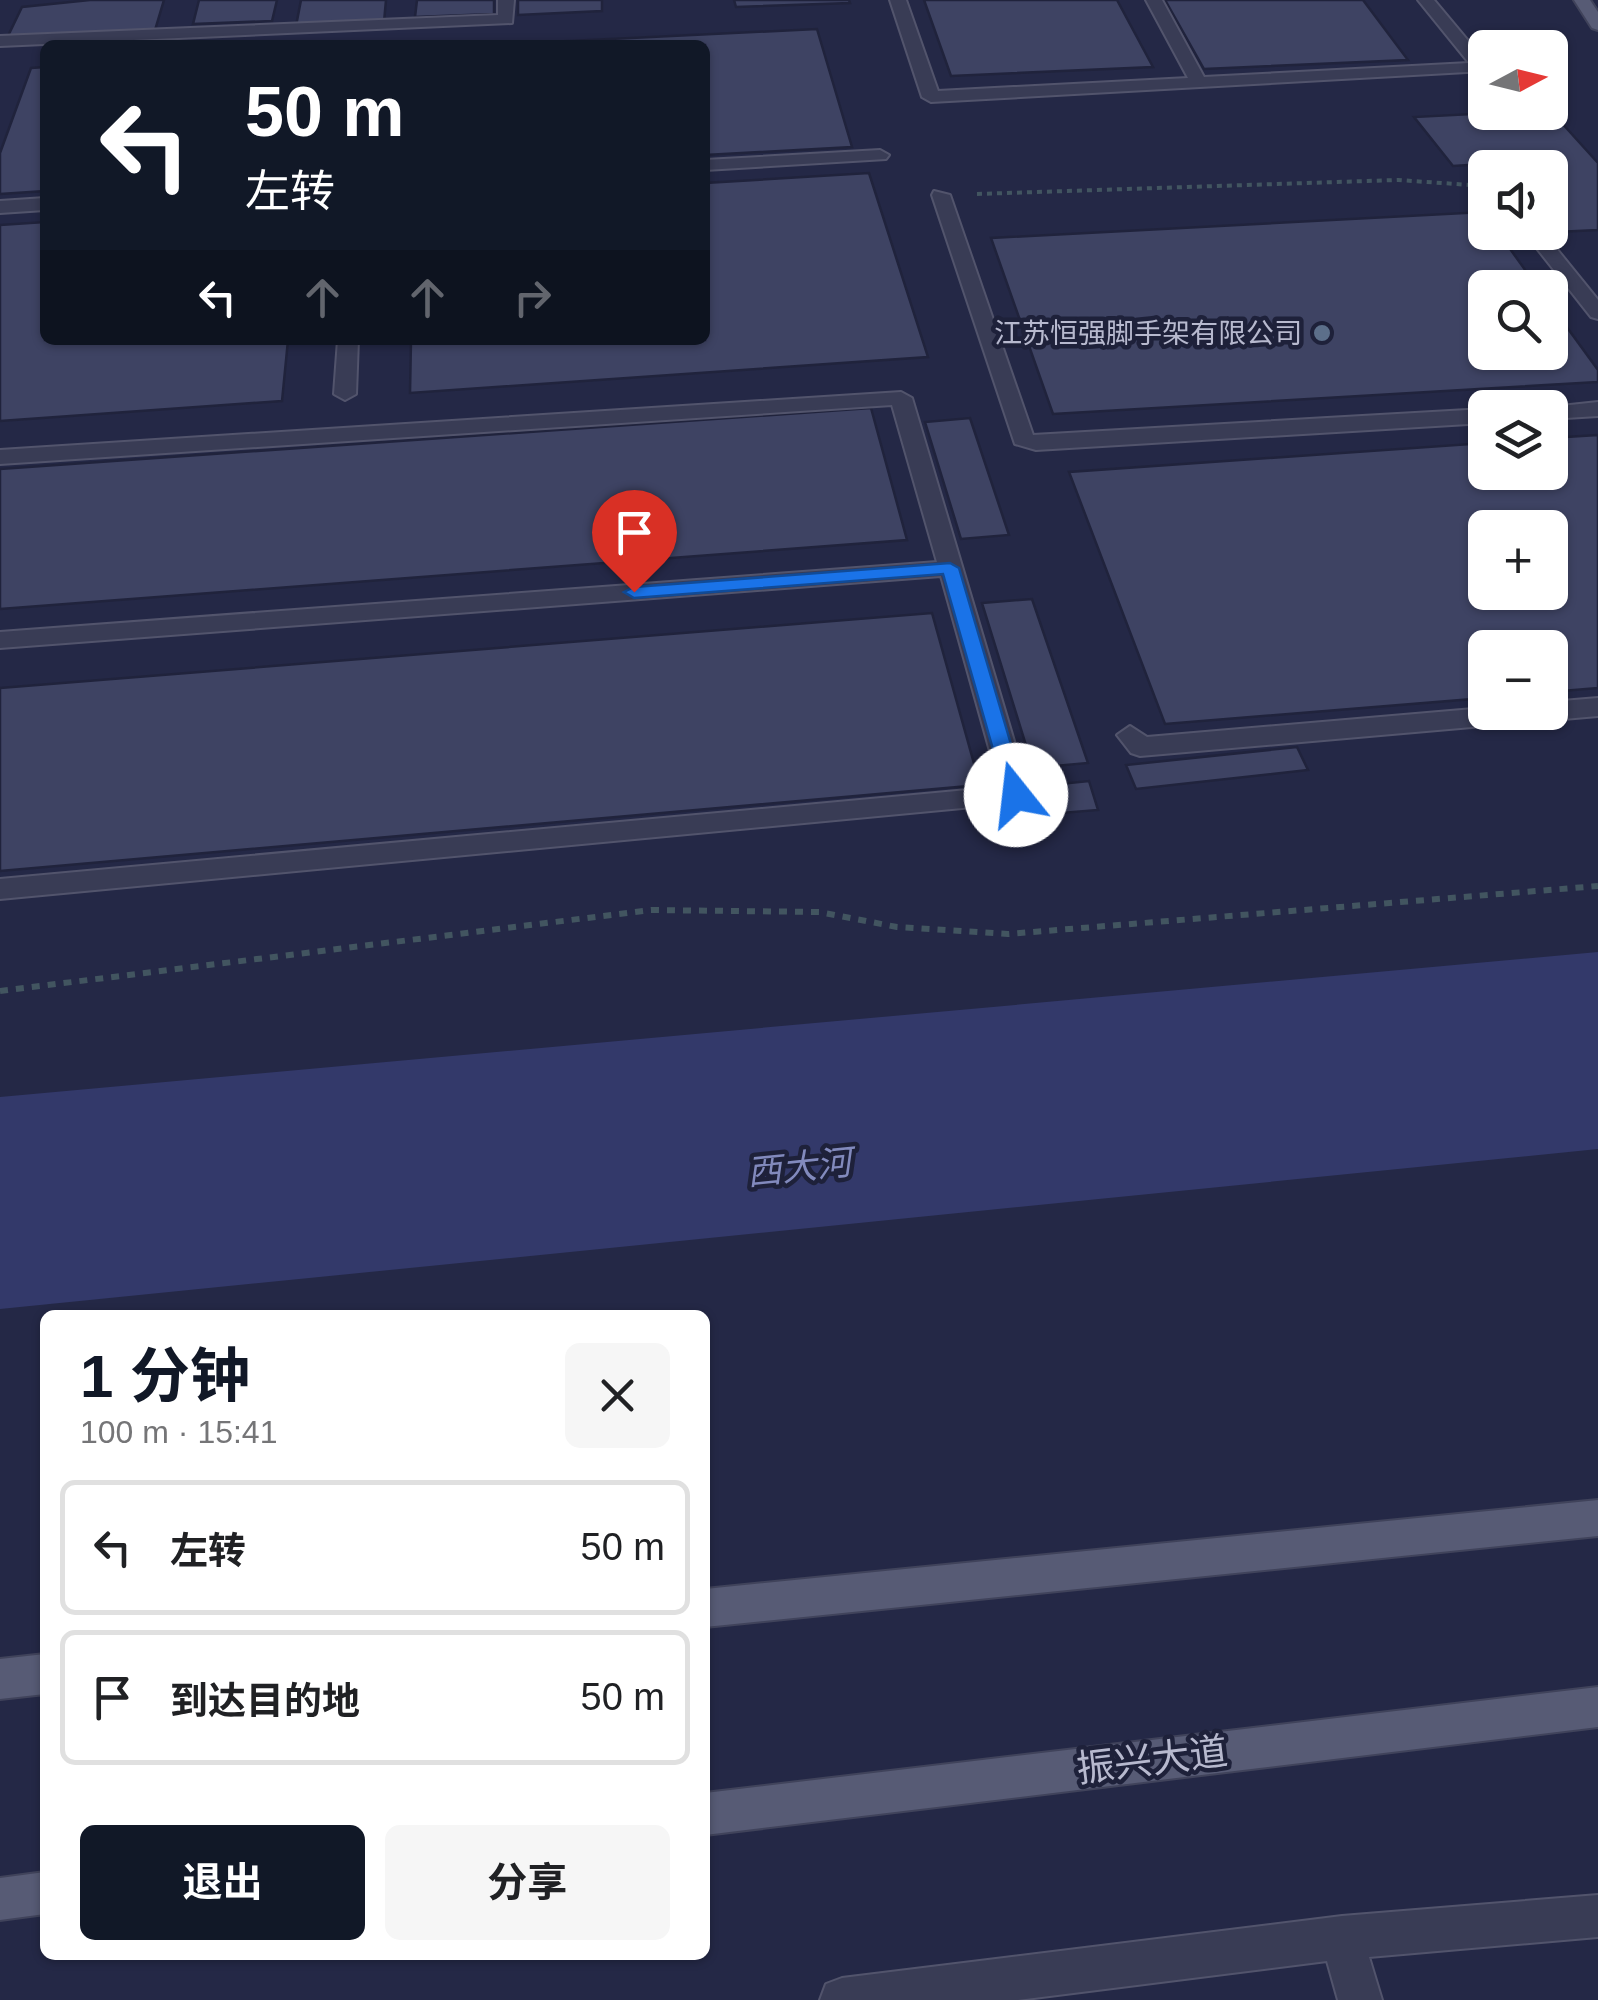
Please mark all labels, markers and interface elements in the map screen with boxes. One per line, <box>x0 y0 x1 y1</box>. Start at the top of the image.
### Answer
north arrow <box>1468 30 1568 130</box>
map controls <box>1468 30 1568 730</box>
text: 50 m <box>245 73 405 151</box>
icon: left <box>80 80 210 210</box>
button: sound <box>1468 150 1568 250</box>
text: 左转 <box>245 166 335 217</box>
icon: left <box>190 270 245 325</box>
icon: ahead <box>295 270 350 325</box>
icon: ahead <box>400 270 455 325</box>
icon: right <box>505 270 560 325</box>
button: search <box>1468 270 1568 370</box>
place label: 江苏恒强脚手架有限公司 <box>994 318 1302 349</box>
marker: 江苏恒强脚手架有限公司 <box>1311 322 1333 344</box>
button: layers <box>1468 390 1568 490</box>
pin <box>592 490 677 593</box>
icon: arrive <box>607 505 662 560</box>
button: + <box>1468 510 1568 610</box>
button: − <box>1468 630 1568 730</box>
position arrow <box>964 743 1068 847</box>
water label: 西大河 <box>745 1141 859 1192</box>
text: 1 分钟 <box>80 1343 250 1410</box>
button: close <box>565 1343 670 1448</box>
text: 100 m · 15:41 <box>80 1414 277 1450</box>
icon: left <box>85 1520 140 1575</box>
text: 50 m <box>581 1526 665 1568</box>
text: 左转 <box>170 1530 246 1572</box>
icon: arrive <box>85 1670 140 1725</box>
text: 50 m <box>581 1676 665 1718</box>
text: 到达目的地 <box>170 1680 360 1722</box>
street label: 振兴大道 <box>1074 1730 1230 1790</box>
button: 退出 <box>80 1825 365 1940</box>
button: 分享 <box>385 1825 670 1940</box>

